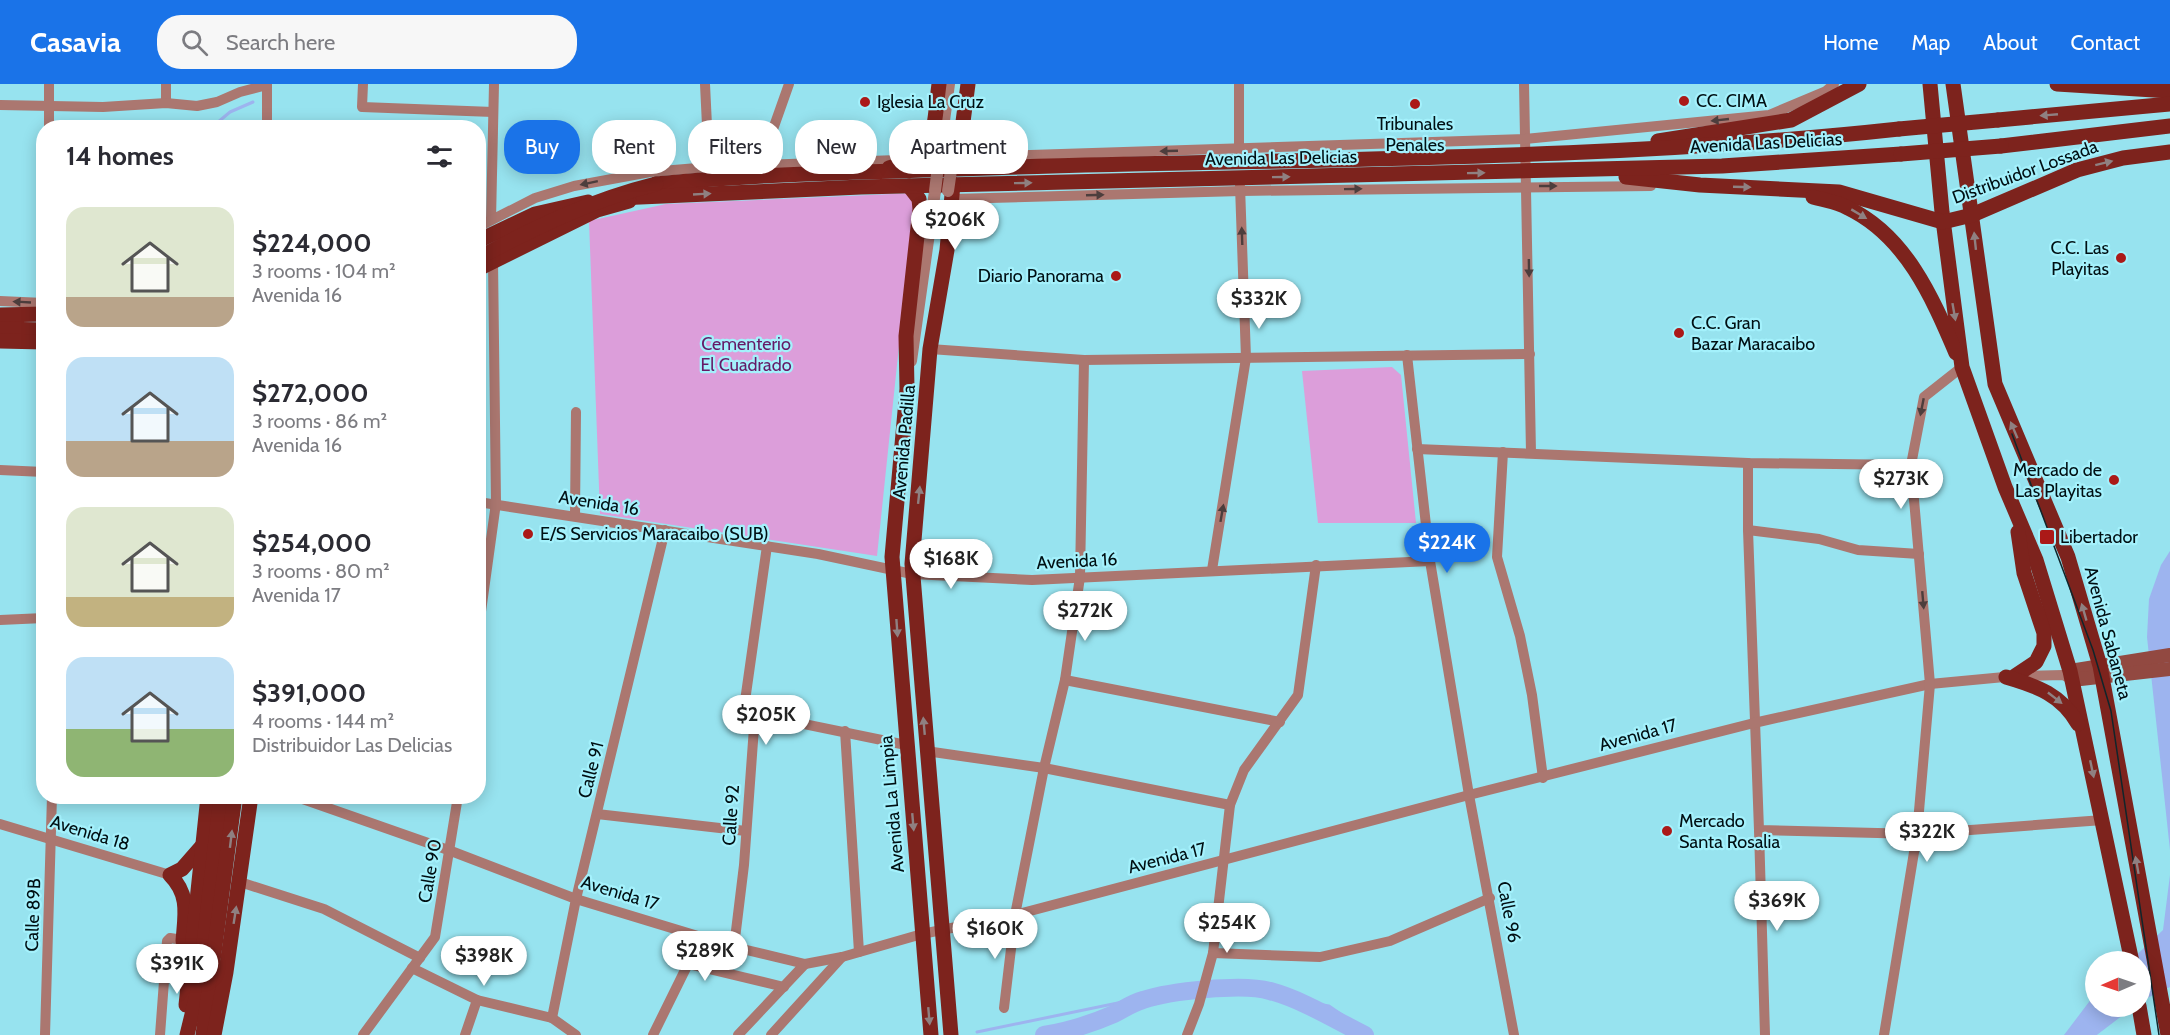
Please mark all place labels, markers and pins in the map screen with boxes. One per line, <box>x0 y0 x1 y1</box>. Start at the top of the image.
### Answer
place label: CC. CIMA <box>1696 90 1767 112</box>
place label: Iglesia La Cruz <box>877 91 984 113</box>
marker: CC. CIMA <box>1677 94 1691 108</box>
marker: Iglesia La Cruz <box>858 95 872 109</box>
marker: Tribunales Penales <box>1408 97 1422 111</box>
place label: Tribunales Penales <box>1377 113 1453 156</box>
pin: $206K <box>913 200 997 251</box>
place label: C.C. Las Playitas <box>2050 237 2109 280</box>
marker: C.C. Las Playitas <box>2114 251 2128 265</box>
place label: Diario Panorama <box>978 265 1104 287</box>
marker: Diario Panorama <box>1109 269 1123 283</box>
pin: $332K <box>1217 279 1301 330</box>
place label: C.C. Gran Bazar Maracaibo <box>1691 312 1815 355</box>
marker: C.C. Gran Bazar Maracaibo <box>1672 326 1686 340</box>
pin: $273K <box>1859 459 1943 510</box>
place label: Mercado de Las Playitas <box>2013 459 2102 502</box>
marker: Mercado de Las Playitas <box>2107 473 2121 487</box>
place label: E/S Servicios Maracaibo (SUB) <box>540 523 769 545</box>
pin: $224K <box>1405 523 1489 574</box>
place label: Libertador <box>2060 526 2138 548</box>
marker: E/S Servicios Maracaibo (SUB) <box>521 527 535 541</box>
marker: Libertador <box>2038 528 2056 546</box>
pin: $168K <box>909 539 993 590</box>
pin: $272K <box>1043 591 1127 642</box>
pin: $205K <box>724 695 808 746</box>
place label: Mercado Santa Rosalia <box>1679 810 1780 853</box>
pin: $322K <box>1885 812 1969 863</box>
marker: Mercado Santa Rosalia <box>1660 824 1674 838</box>
pin: $369K <box>1735 881 1819 932</box>
pin: $254K <box>1185 903 1269 954</box>
pin: $160K <box>953 909 1037 960</box>
pin: $289K <box>663 931 747 982</box>
pin: $398K <box>442 936 526 987</box>
pin: $391K <box>135 944 219 995</box>

